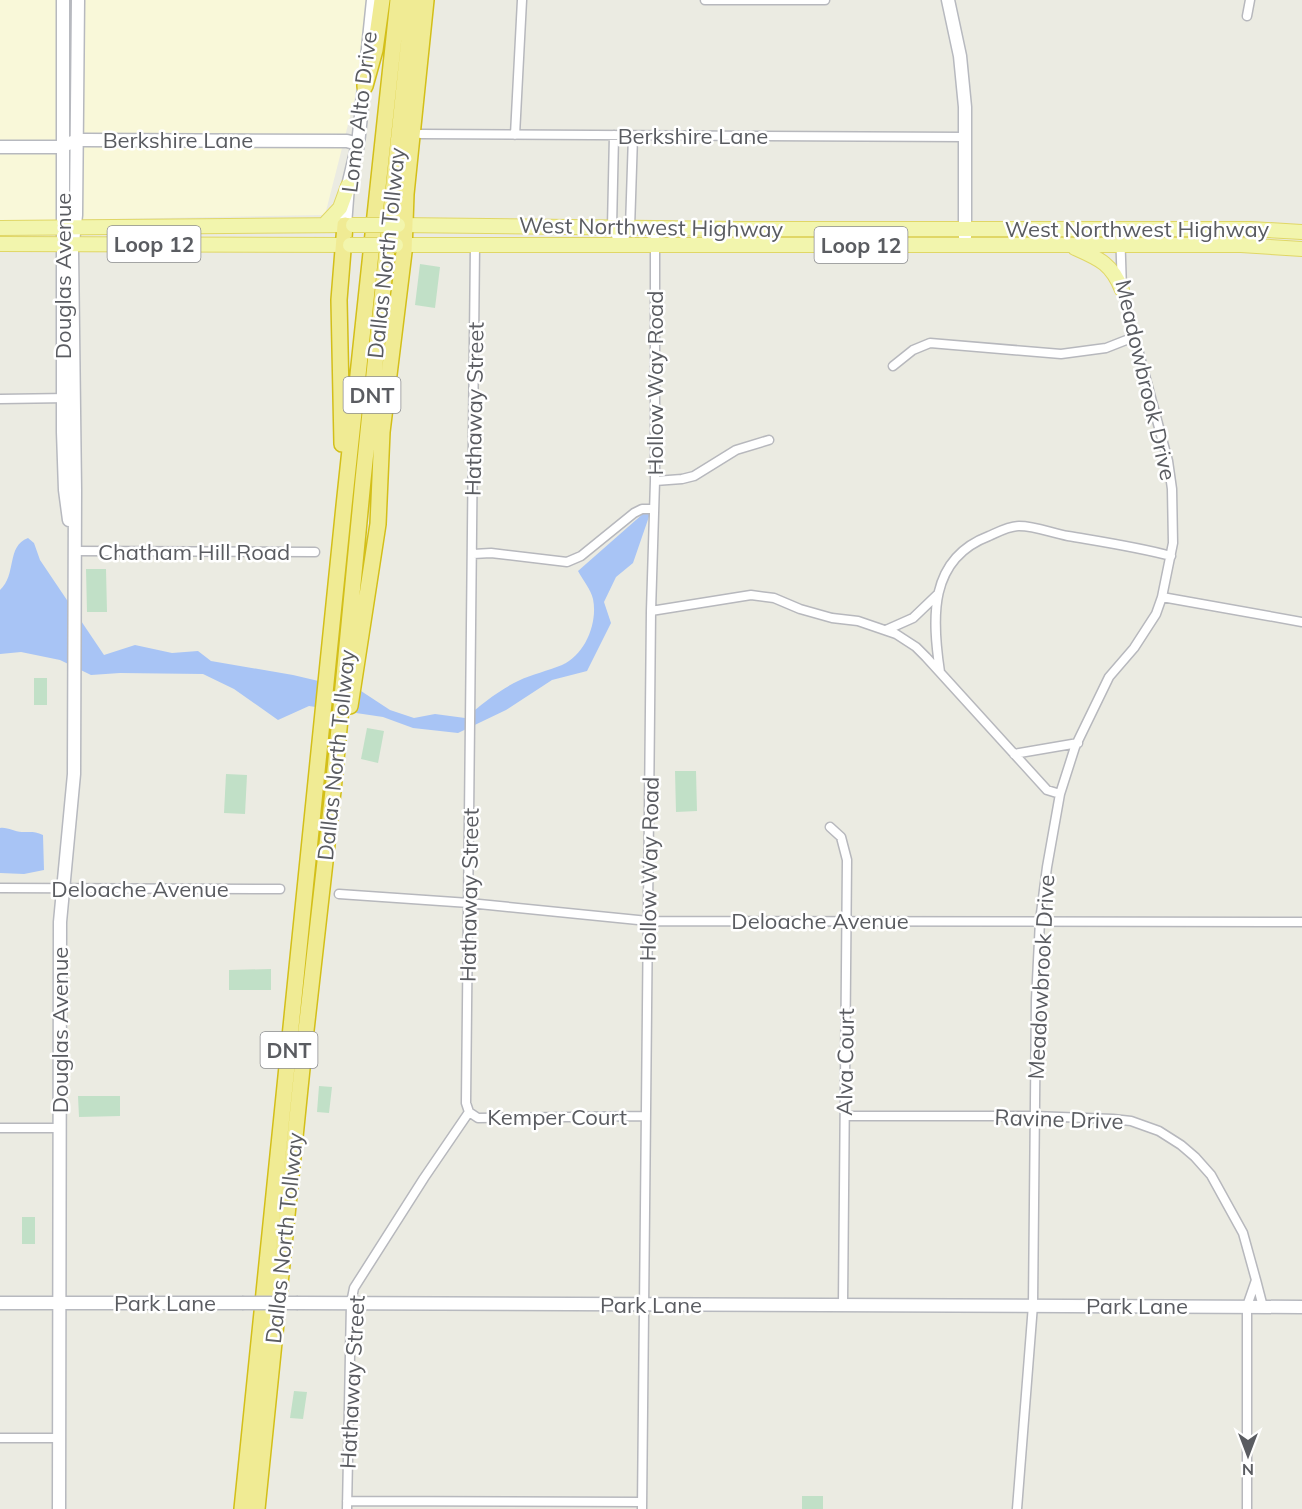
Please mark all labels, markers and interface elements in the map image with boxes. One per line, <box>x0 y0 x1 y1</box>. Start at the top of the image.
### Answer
street label: Lomo Alto Drive <box>335 30 383 194</box>
street label: Berkshire Lane <box>618 122 768 150</box>
street label: Berkshire Lane <box>103 126 253 154</box>
street label: Dallas North Tollway <box>361 146 411 360</box>
street label: Douglas Avenue <box>49 193 77 359</box>
street label: West Northwest Highway <box>519 211 784 243</box>
street label: West Northwest Highway <box>1005 215 1270 243</box>
road number: Loop 12 <box>108 226 201 262</box>
road number: Loop 12 <box>814 227 908 263</box>
street label: Meadowbrook Drive <box>1109 277 1183 483</box>
street label: Hollow Way Road <box>641 291 669 475</box>
street label: Hathaway Street <box>458 321 490 496</box>
road number: DNT <box>344 377 400 413</box>
street label: Chatham Hill Road <box>98 538 290 566</box>
street label: Dallas North Tollway <box>311 648 361 862</box>
street label: Hollow Way Road <box>633 776 665 962</box>
street label: Hathaway Street <box>453 807 485 982</box>
street label: Meadowbrook Drive <box>1022 874 1060 1080</box>
street label: Deloache Avenue <box>51 875 229 903</box>
street label: Deloache Avenue <box>731 907 909 935</box>
street label: Douglas Avenue <box>46 947 74 1113</box>
street label: Alva Court <box>830 1008 860 1116</box>
road number: DNT <box>260 1032 318 1068</box>
street label: Kemper Court <box>487 1103 627 1131</box>
street label: Ravine Drive <box>994 1103 1124 1135</box>
street label: Dallas North Tollway <box>259 1131 309 1345</box>
street label: Park Lane <box>114 1289 216 1317</box>
street label: Park Lane <box>600 1291 702 1319</box>
street label: Park Lane <box>1086 1292 1188 1320</box>
street label: Hathaway Street <box>333 1294 371 1470</box>
north arrow <box>1218 1425 1278 1485</box>
text: N <box>1242 1460 1254 1480</box>

